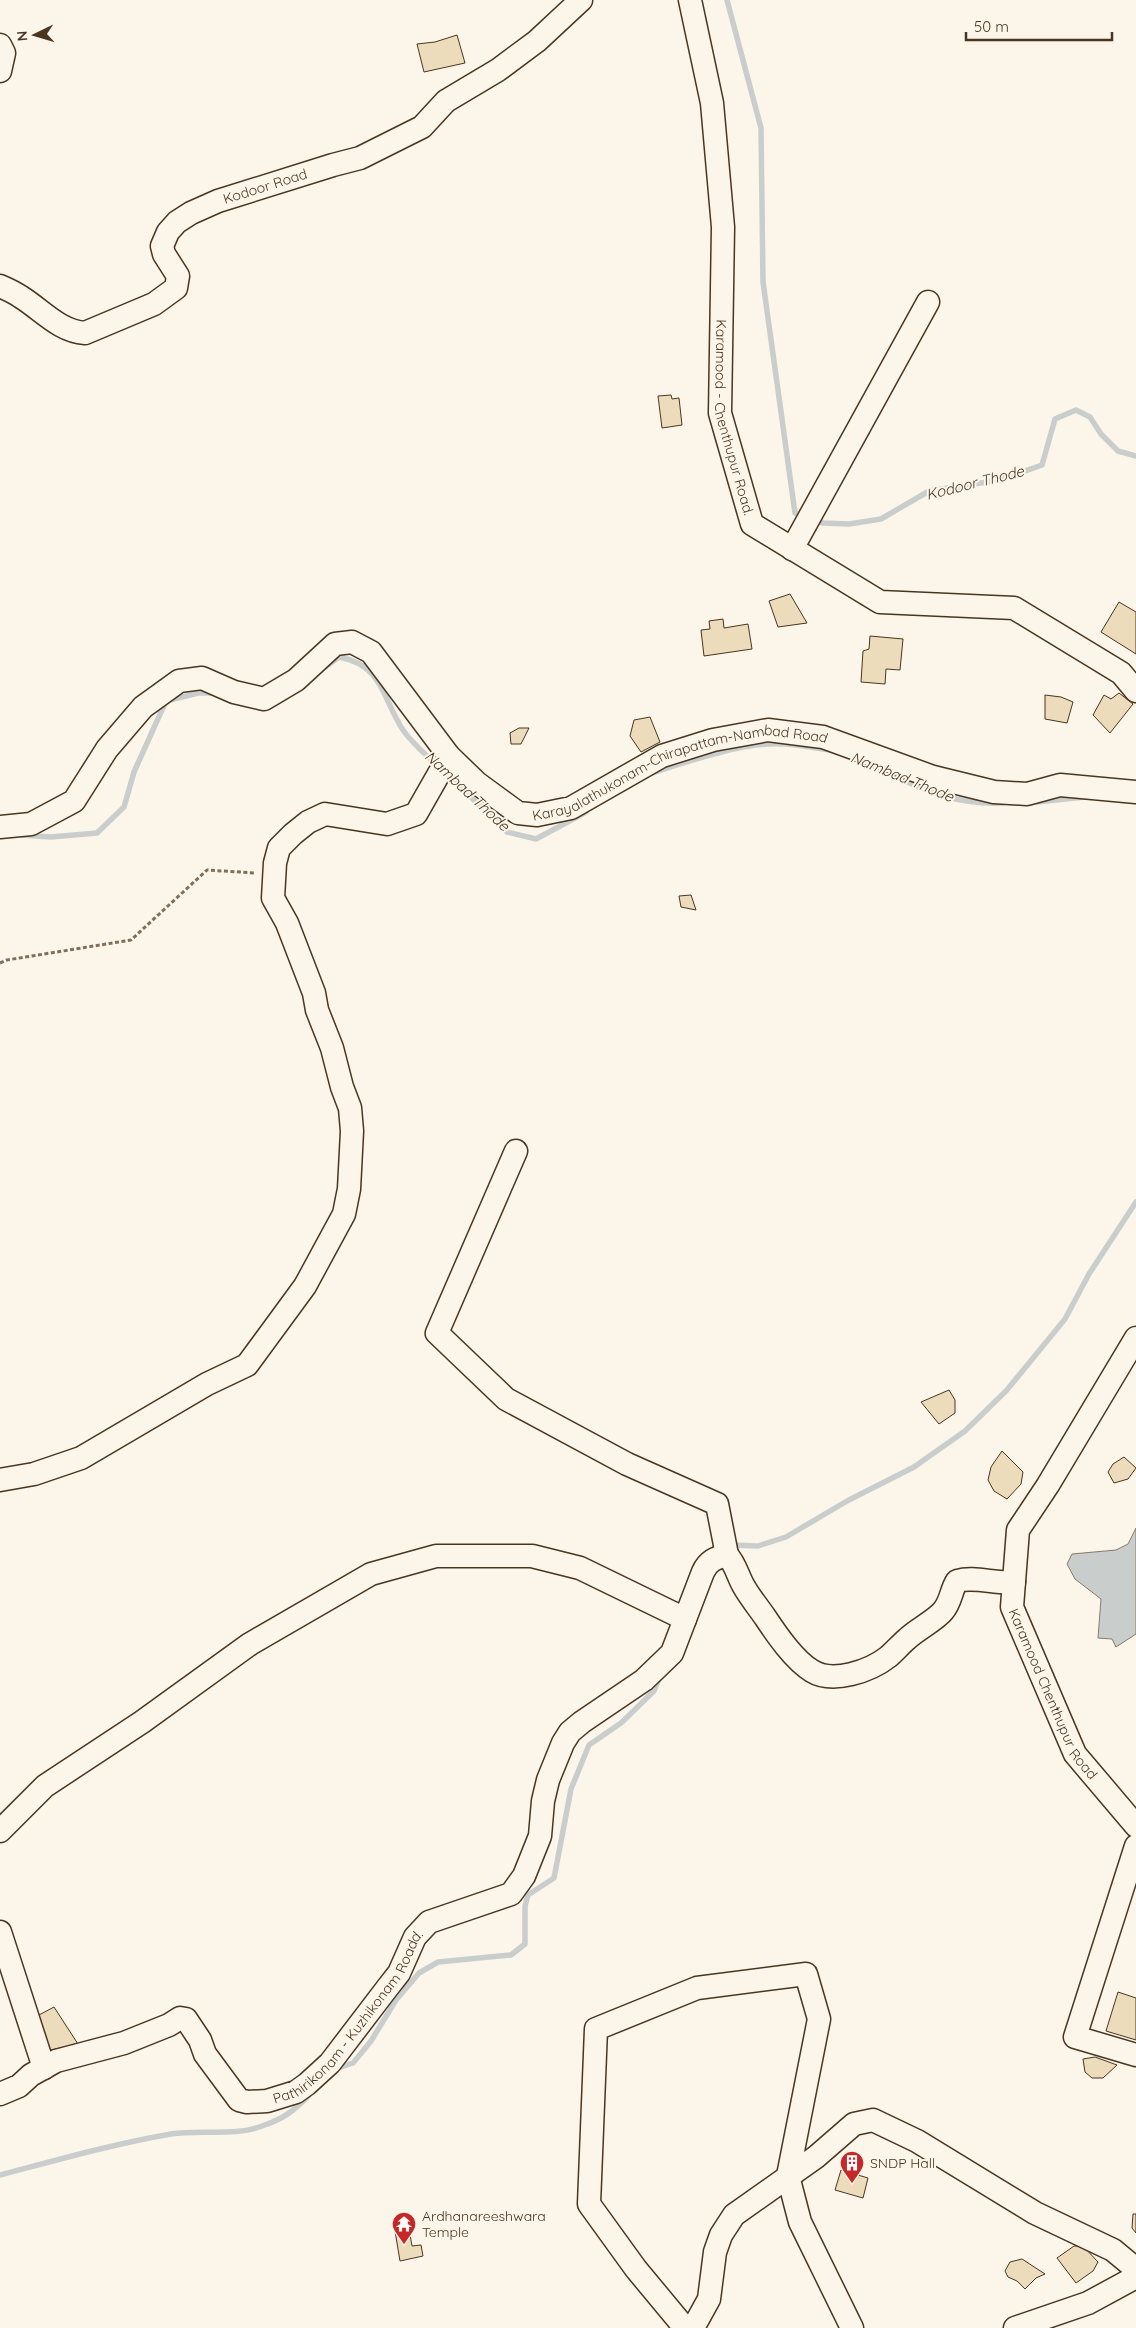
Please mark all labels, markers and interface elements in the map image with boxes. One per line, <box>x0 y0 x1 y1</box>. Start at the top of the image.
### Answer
north arrow <box>10 10 60 60</box>
scale bar <box>966 10 1112 42</box>
text: 50 m <box>974 17 1009 36</box>
text: N <box>13 30 31 42</box>
street label: Kodoor Road <box>221 165 309 208</box>
street label: Karamood - Chenthupur Road. <box>711 319 758 517</box>
water label: Kodoor Thode <box>924 461 1026 504</box>
street label: Karayalathukonam-Chirapattam-Nambad Road <box>531 721 830 825</box>
water label: Nambad Thode <box>421 746 514 835</box>
water label: Nambad Thode <box>848 747 957 806</box>
street label: Karamood Chenthupur Road <box>1005 1606 1102 1783</box>
street label: Pathirikonam - Kuzhikonam Roadd. <box>271 1926 427 2108</box>
building icon: SNDP Hall <box>839 2150 865 2184</box>
place label: SNDP Hall <box>870 2154 935 2172</box>
place label: Ardhanareeshwara Temple <box>422 2207 546 2241</box>
temple icon: Ardhanareeshwara Temple <box>391 2211 417 2245</box>

